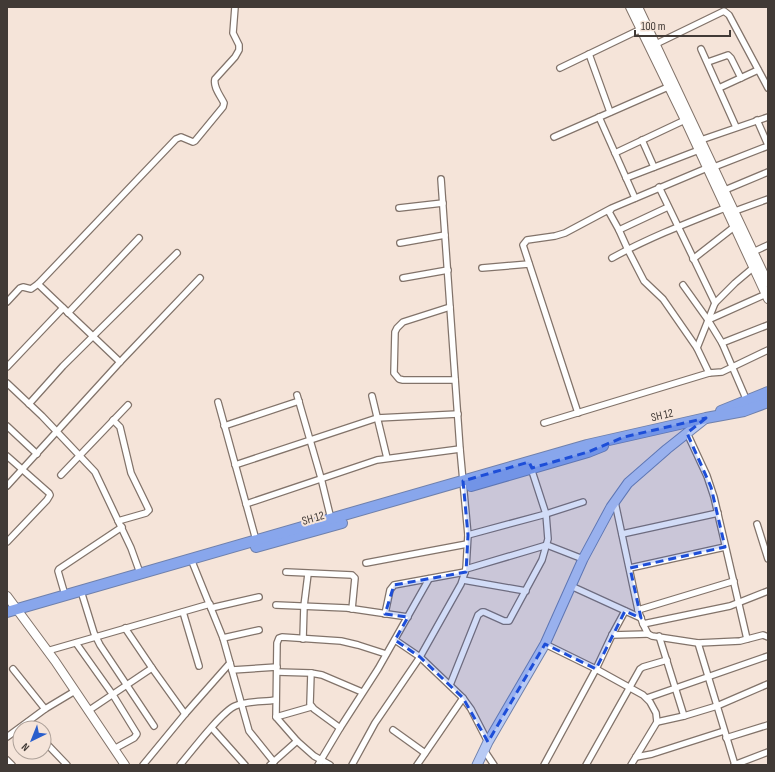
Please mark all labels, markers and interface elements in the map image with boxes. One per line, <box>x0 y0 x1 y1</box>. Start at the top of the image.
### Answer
scale bar <box>635 12 730 38</box>
text: 100 m <box>641 19 666 34</box>
street label: SH 12 <box>650 406 675 425</box>
street label: SH 12 <box>300 508 326 529</box>
north arrow <box>12 720 52 760</box>
text: N <box>19 740 32 754</box>

